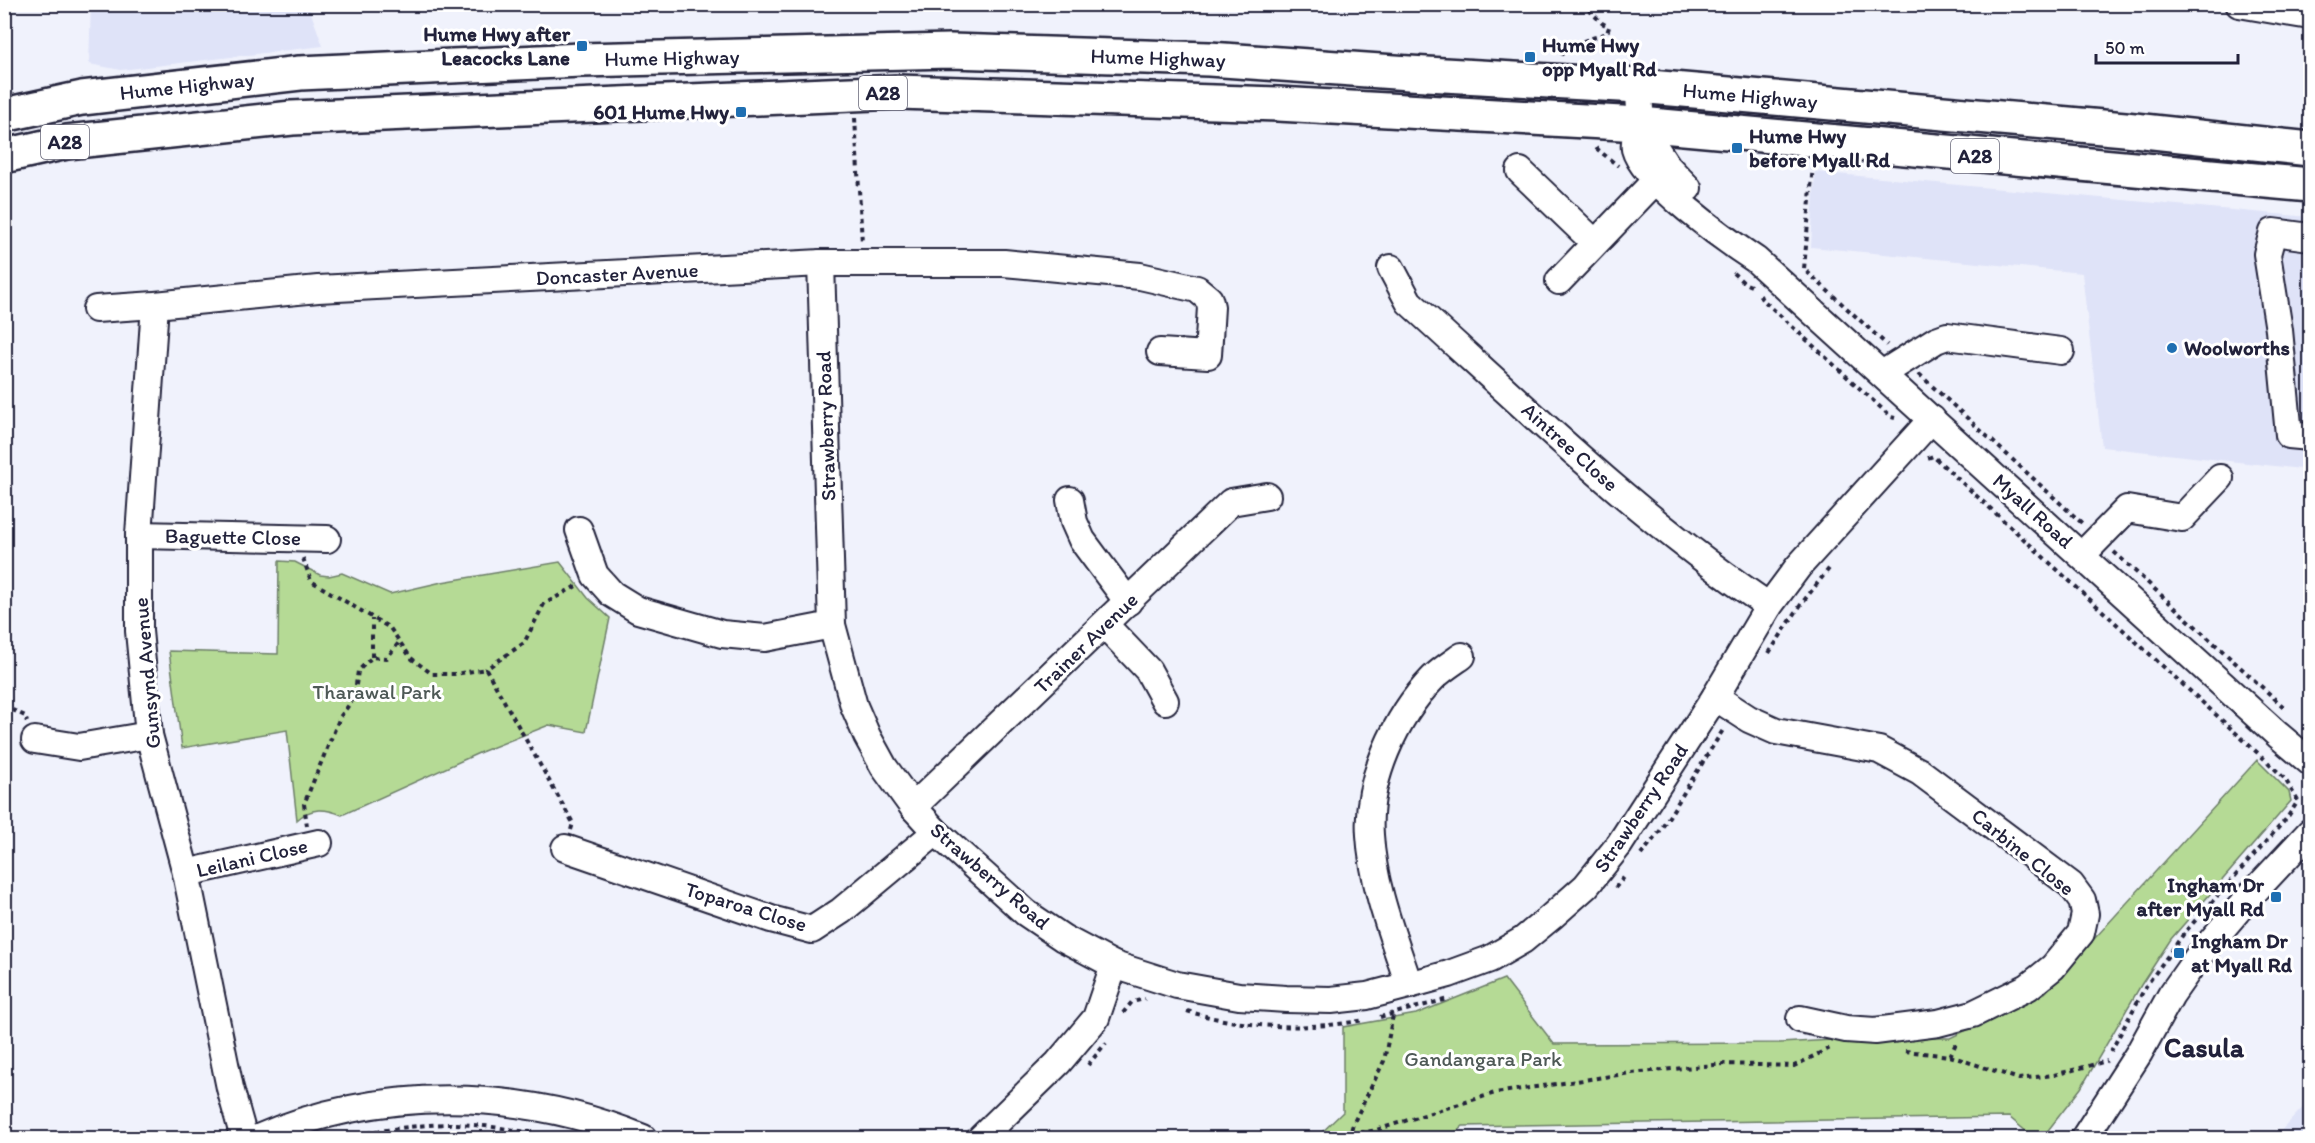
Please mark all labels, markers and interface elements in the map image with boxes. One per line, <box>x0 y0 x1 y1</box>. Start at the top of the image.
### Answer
place label: Hume Hwy after Leacocks Lane <box>423 21 571 70</box>
scale bar <box>2096 27 2238 65</box>
place label: Hume Hwy opp Myall Rd <box>1542 32 1657 82</box>
text: 50 m <box>2105 37 2145 59</box>
marker: Hume Hwy after Leacocks Lane <box>575 39 589 53</box>
street label: Hume Highway <box>1090 43 1226 72</box>
street label: Hume Highway <box>604 44 740 71</box>
marker: Hume Hwy opp Myall Rd <box>1523 50 1537 64</box>
street label: Hume Highway <box>118 66 256 105</box>
road number: A28 <box>859 76 907 110</box>
street label: Hume Highway <box>1682 77 1819 114</box>
place label: 601 Hume Hwy <box>593 99 730 125</box>
marker: 601 Hume Hwy <box>734 105 748 119</box>
place label: Hume Hwy before Myall Rd <box>1749 123 1891 173</box>
road number: A28 <box>41 125 89 159</box>
road number: A28 <box>1951 139 1999 173</box>
marker: Hume Hwy before Myall Rd <box>1730 141 1744 155</box>
street label: Doncaster Avenue <box>535 257 699 290</box>
place label: Woolworths <box>2184 335 2290 360</box>
marker: Woolworths <box>2165 341 2179 355</box>
street label: Strawberry Road <box>810 351 841 501</box>
street label: Aintree Close <box>1517 397 1624 496</box>
street label: Myall Road <box>1988 468 2079 554</box>
street label: Baguette Close <box>165 523 301 550</box>
street label: Trainer Avenue <box>1028 587 1143 699</box>
street label: Gunsynd Avenue <box>127 596 166 750</box>
park label: Tharawal Park <box>312 679 442 704</box>
street label: Strawberry Road <box>1588 739 1693 877</box>
street label: Carbine Close <box>1967 802 2080 901</box>
street label: Strawberry Road <box>925 817 1055 934</box>
street label: Leilani Close <box>194 833 310 882</box>
place label: Ingham Dr after Myall Rd <box>2136 872 2265 922</box>
street label: Toparoa Close <box>682 876 810 937</box>
marker: Ingham Dr after Myall Rd <box>2269 890 2283 904</box>
place label: Ingham Dr at Myall Rd <box>2191 928 2293 978</box>
marker: Ingham Dr at Myall Rd <box>2172 946 2186 960</box>
district label: Casula <box>2164 1031 2245 1064</box>
park label: Gandangara Park <box>1404 1046 1562 1071</box>

